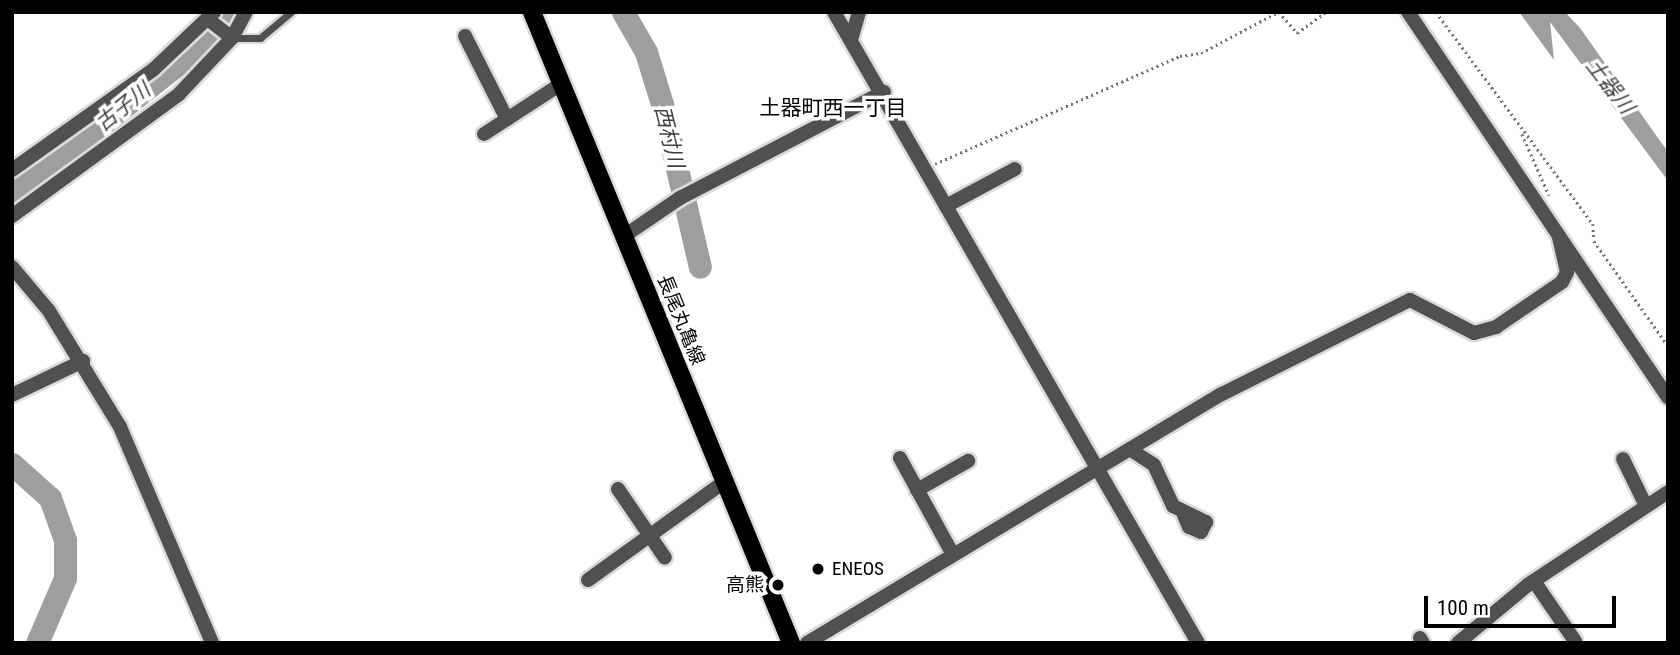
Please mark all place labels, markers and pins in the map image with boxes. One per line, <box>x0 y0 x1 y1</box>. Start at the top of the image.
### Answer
place label: ENEOS <box>832 558 884 580</box>
marker: ENEOS <box>810 561 826 577</box>
place label: 高熊 <box>726 574 764 596</box>
marker: 高熊 <box>770 577 786 593</box>

